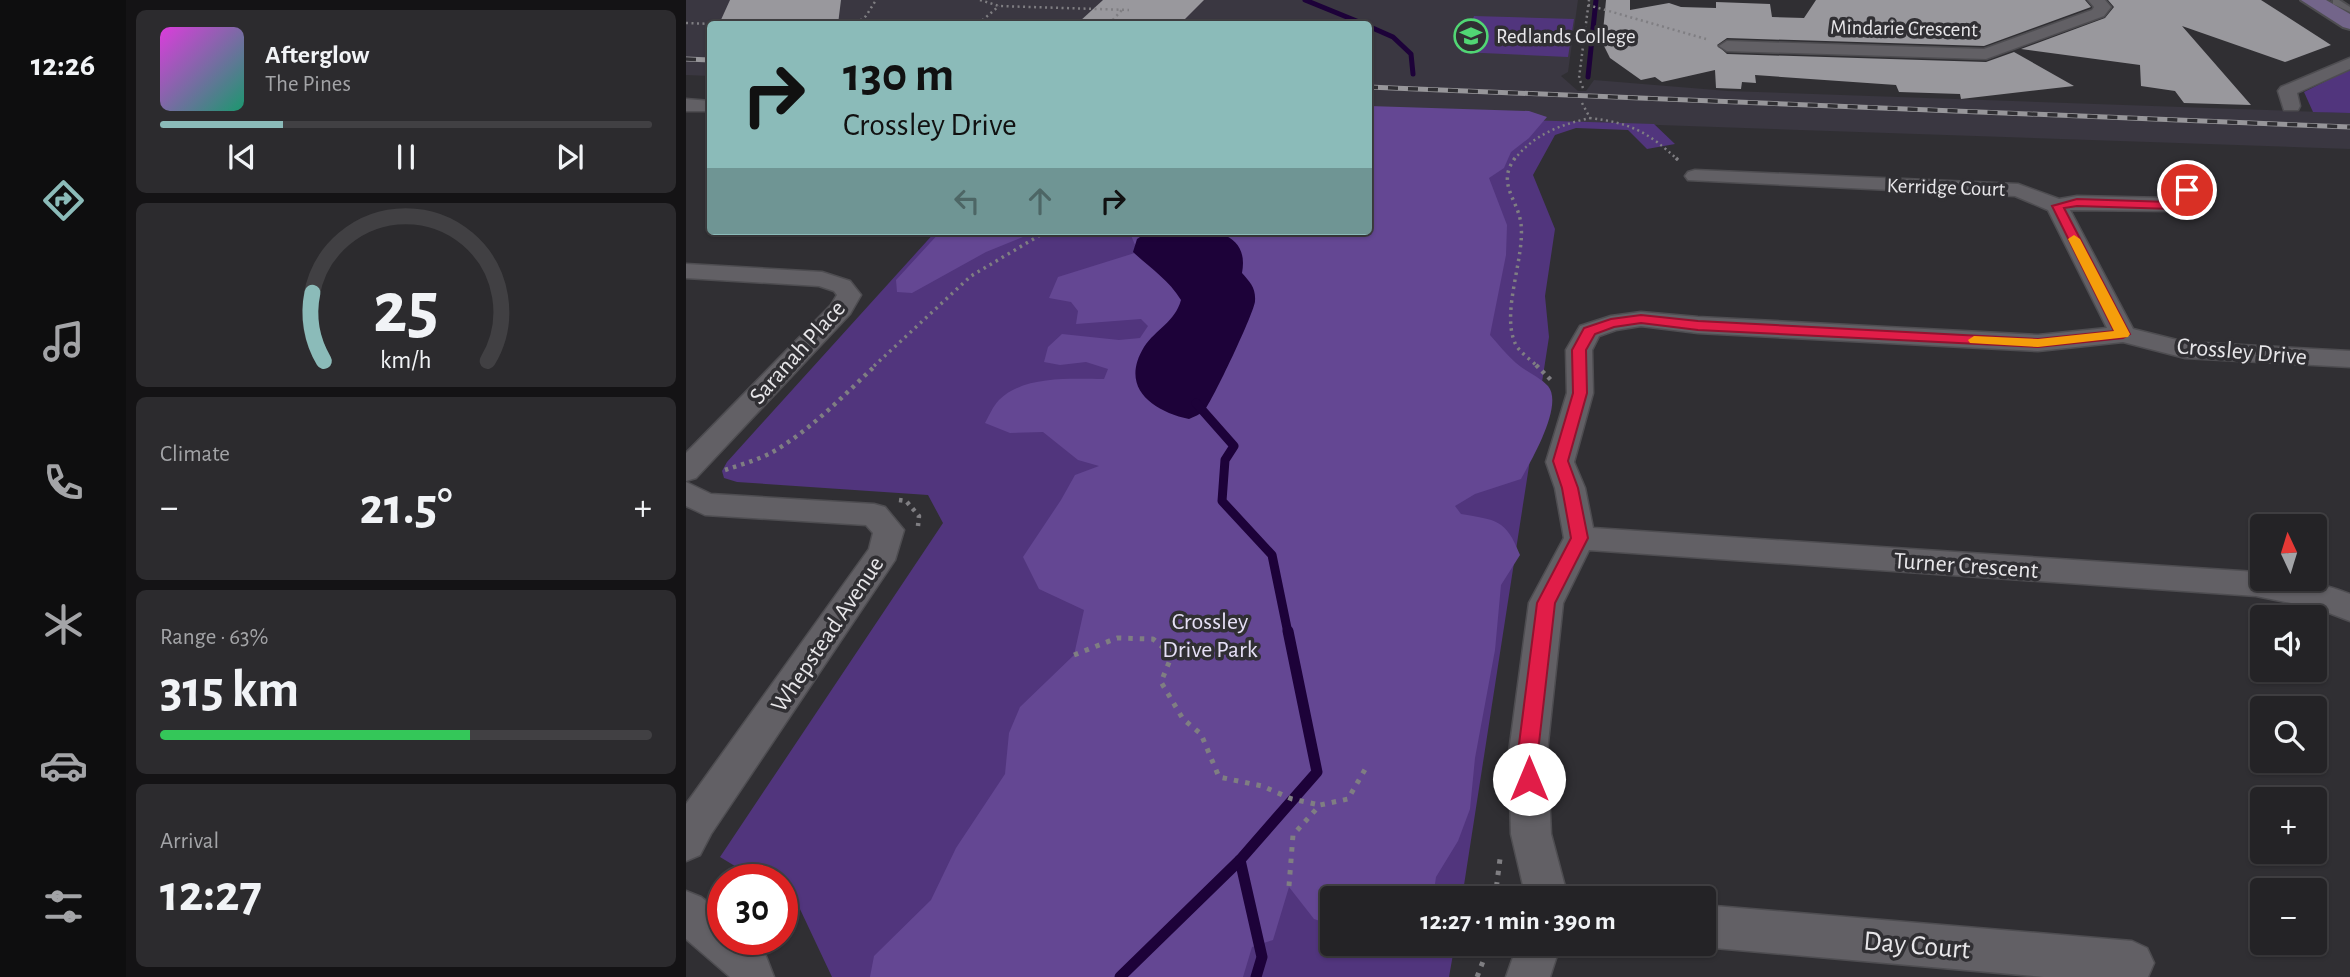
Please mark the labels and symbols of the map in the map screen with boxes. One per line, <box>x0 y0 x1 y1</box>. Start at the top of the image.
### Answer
school or university icon: Redlands College <box>1452 17 1490 55</box>
street label: Mindarie Crescent <box>1830 17 1978 40</box>
place label: Redlands College <box>1496 26 1636 47</box>
pin <box>2157 160 2217 220</box>
street label: Kerridge Court <box>1886 175 2006 200</box>
street label: Saranah Place <box>745 296 850 409</box>
street label: Crossley Drive <box>2176 334 2308 370</box>
north arrow <box>2250 514 2328 592</box>
street label: Turner Crescent <box>1893 549 2039 583</box>
street label: Whepstead Avenue <box>767 553 889 717</box>
park label: Crossley Drive Park <box>1162 610 1258 662</box>
position arrow <box>1492 742 1566 816</box>
speed limit sign: 30 <box>707 864 798 955</box>
street label: Day Court <box>1862 927 1971 965</box>

